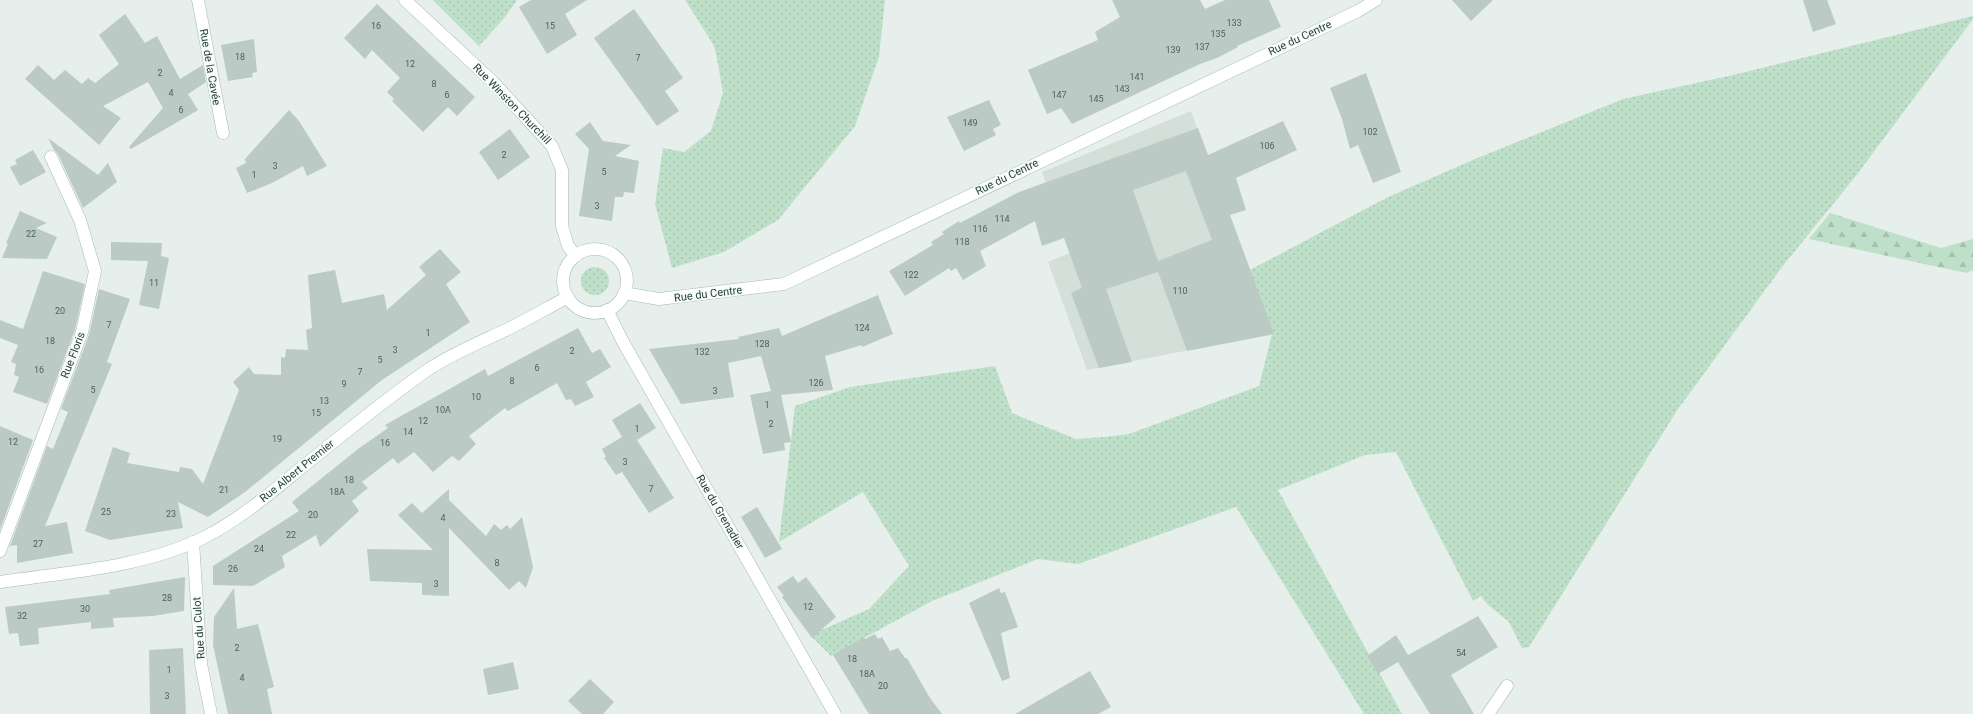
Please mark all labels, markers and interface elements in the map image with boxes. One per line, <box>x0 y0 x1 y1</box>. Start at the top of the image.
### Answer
house number: 133 <box>1226 18 1242 28</box>
street label: Rue du Centre <box>1266 18 1334 58</box>
house number: 16 <box>371 21 381 31</box>
house number: 15 <box>545 21 555 31</box>
street label: Rue de la Cavée <box>197 28 223 106</box>
house number: 135 <box>1210 29 1226 39</box>
house number: 137 <box>1194 42 1210 52</box>
house number: 139 <box>1165 45 1181 55</box>
house number: 18 <box>235 52 245 62</box>
house number: 7 <box>635 53 641 63</box>
house number: 12 <box>405 59 415 69</box>
street label: Rue Winston Churchill <box>470 61 554 147</box>
house number: 2 <box>157 68 163 78</box>
house number: 141 <box>1129 72 1145 82</box>
house number: 8 <box>431 79 437 89</box>
house number: 143 <box>1114 84 1130 94</box>
house number: 4 <box>168 88 174 98</box>
house number: 6 <box>444 90 450 100</box>
house number: 147 <box>1051 90 1067 100</box>
house number: 145 <box>1088 94 1104 104</box>
house number: 6 <box>178 105 184 115</box>
house number: 149 <box>962 118 978 128</box>
house number: 102 <box>1362 127 1378 137</box>
house number: 106 <box>1259 141 1275 151</box>
house number: 2 <box>501 150 507 160</box>
street label: Rue du Centre <box>973 156 1041 198</box>
house number: 3 <box>272 161 278 171</box>
house number: 5 <box>601 167 607 177</box>
house number: 1 <box>251 170 257 180</box>
house number: 3 <box>594 201 600 211</box>
house number: 114 <box>994 214 1010 224</box>
house number: 116 <box>972 224 988 234</box>
house number: 22 <box>26 229 36 239</box>
house number: 118 <box>954 237 970 247</box>
house number: 122 <box>903 270 919 280</box>
house number: 11 <box>149 278 159 288</box>
street label: Rue du Centre <box>673 283 743 305</box>
house number: 110 <box>1172 286 1188 296</box>
house number: 20 <box>55 306 65 316</box>
house number: 7 <box>106 320 112 330</box>
house number: 124 <box>854 323 870 333</box>
house number: 1 <box>425 328 431 338</box>
street label: Rue Floris <box>58 330 88 380</box>
house number: 18 <box>45 336 55 346</box>
house number: 128 <box>754 339 770 349</box>
house number: 3 <box>392 345 398 355</box>
house number: 2 <box>569 346 575 356</box>
house number: 132 <box>694 347 710 357</box>
house number: 5 <box>377 355 383 365</box>
house number: 6 <box>534 363 540 373</box>
house number: 16 <box>34 365 44 375</box>
house number: 7 <box>357 367 363 377</box>
house number: 8 <box>509 376 515 386</box>
house number: 126 <box>808 378 824 388</box>
house number: 9 <box>341 379 347 389</box>
house number: 5 <box>90 385 96 395</box>
house number: 3 <box>712 386 718 396</box>
house number: 10 <box>471 392 481 402</box>
house number: 13 <box>319 396 329 406</box>
house number: 1 <box>764 400 770 410</box>
house number: 10A <box>435 405 451 415</box>
house number: 15 <box>311 408 321 418</box>
house number: 12 <box>418 416 428 426</box>
house number: 2 <box>768 419 774 429</box>
house number: 1 <box>634 424 640 434</box>
house number: 14 <box>403 427 413 437</box>
house number: 19 <box>272 434 282 444</box>
house number: 12 <box>8 437 18 447</box>
street label: Rue Albert Premier <box>257 437 337 505</box>
house number: 16 <box>380 438 390 448</box>
house number: 3 <box>622 457 628 467</box>
street label: Rue du Grenadier <box>693 472 747 552</box>
house number: 18 <box>344 475 354 485</box>
house number: 7 <box>648 484 654 494</box>
house number: 21 <box>219 485 229 495</box>
house number: 18A <box>329 487 345 497</box>
house number: 25 <box>101 507 111 517</box>
house number: 23 <box>166 509 176 519</box>
house number: 20 <box>308 510 318 520</box>
house number: 4 <box>440 513 446 523</box>
house number: 22 <box>286 530 296 540</box>
house number: 27 <box>33 539 43 549</box>
house number: 24 <box>254 544 264 554</box>
house number: 8 <box>494 558 500 568</box>
house number: 26 <box>228 564 238 574</box>
house number: 3 <box>433 579 439 589</box>
house number: 28 <box>162 593 172 603</box>
street label: Rue du Culot <box>190 596 208 659</box>
house number: 12 <box>803 602 813 612</box>
house number: 30 <box>80 604 90 614</box>
house number: 32 <box>17 611 27 621</box>
house number: 2 <box>234 643 240 653</box>
house number: 54 <box>1456 648 1466 658</box>
house number: 18 <box>847 654 857 664</box>
house number: 1 <box>166 665 172 675</box>
house number: 18A <box>859 669 875 679</box>
house number: 4 <box>239 673 245 683</box>
house number: 20 <box>878 681 888 691</box>
house number: 3 <box>164 691 170 701</box>

